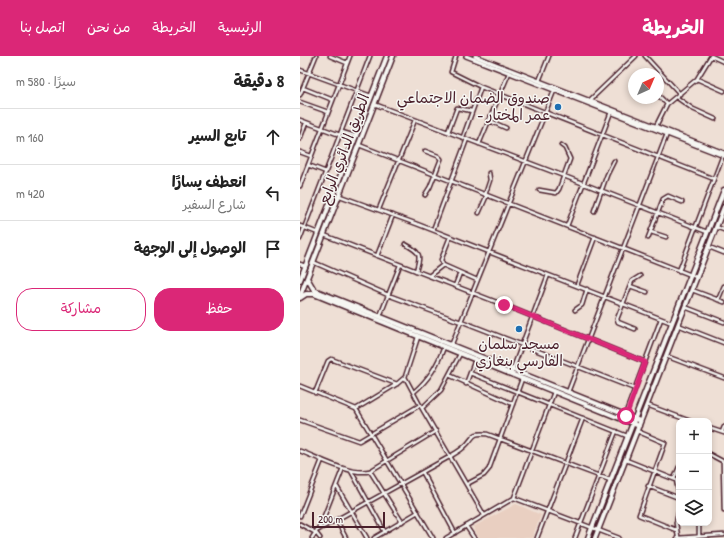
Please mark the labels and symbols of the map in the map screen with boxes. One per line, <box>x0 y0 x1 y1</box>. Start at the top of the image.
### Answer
north arrow <box>628 68 664 104</box>
place label: صندوق الضمان الاجتماعي - عمر المختار <box>397 87 550 125</box>
street label: الطريق الدائري الرابع <box>313 90 375 208</box>
marker: صندوق الضمان الاجتماعي - عمر المختار <box>553 102 563 112</box>
route end <box>495 296 513 314</box>
marker: مسجد سلمان الفارسي بنغازي <box>514 324 524 334</box>
place label: مسجد سلمان الفارسي بنغازي <box>475 333 563 374</box>
route start <box>617 407 635 425</box>
scale bar <box>312 510 385 529</box>

